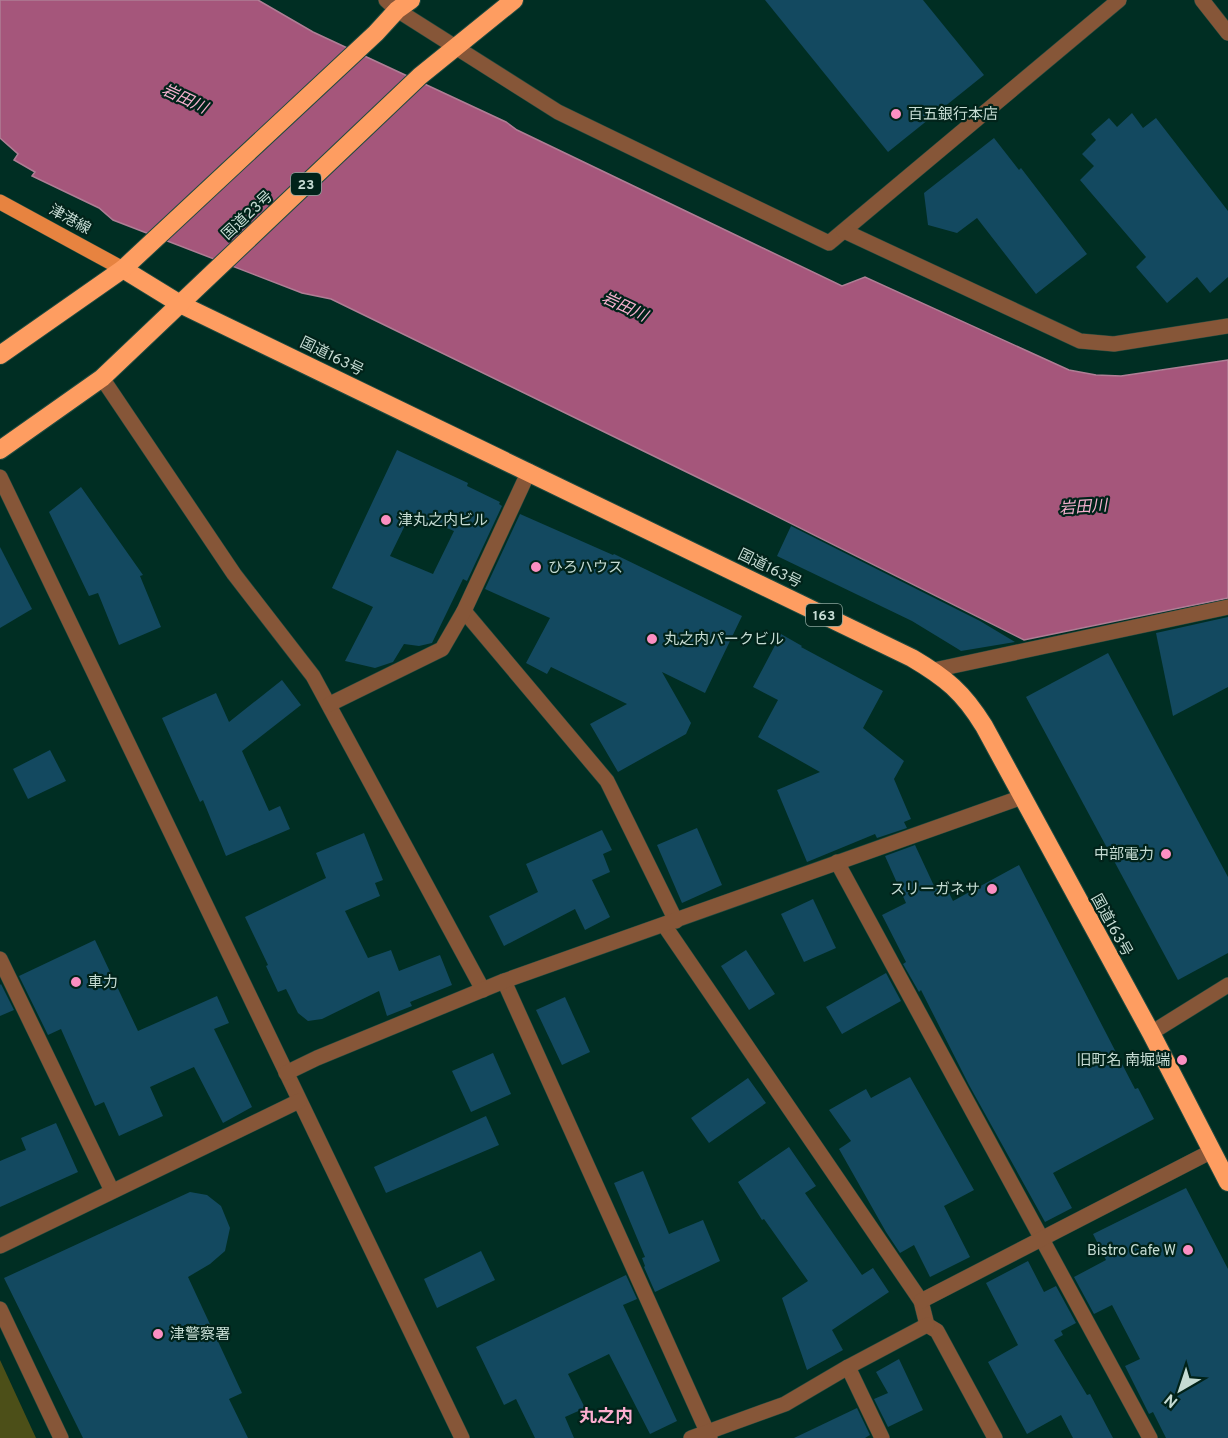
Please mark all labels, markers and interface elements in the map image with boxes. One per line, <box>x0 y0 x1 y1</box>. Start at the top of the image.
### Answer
water label: 岩田川 <box>158 81 212 120</box>
place label: 百五銀行本店 <box>908 106 998 125</box>
marker: 百五銀行本店 <box>889 107 903 121</box>
road number: 23 <box>291 173 321 195</box>
street label: 国道23号 <box>218 188 278 245</box>
street label: 津港線 <box>45 201 94 240</box>
water label: 岩田川 <box>598 289 652 328</box>
street label: 国道163号 <box>296 334 366 381</box>
water label: 岩田川 <box>1058 496 1110 520</box>
place label: 津丸之内ビル <box>398 512 488 531</box>
marker: 津丸之内ビル <box>379 513 393 527</box>
street label: 国道163号 <box>734 546 804 593</box>
place label: ひろハウス <box>548 559 623 578</box>
marker: ひろハウス <box>529 560 543 574</box>
road number: 163 <box>806 604 842 626</box>
place label: 丸之内パークビル <box>664 631 784 650</box>
marker: 丸之内パークビル <box>645 632 659 646</box>
place label: 中部電力 <box>1094 846 1154 865</box>
marker: 中部電力 <box>1159 847 1173 861</box>
place label: スリーガネサ <box>890 881 980 900</box>
marker: スリーガネサ <box>985 882 999 896</box>
street label: 国道163号 <box>1086 891 1136 960</box>
place label: 車力 <box>88 974 118 993</box>
marker: 車力 <box>69 975 83 989</box>
place label: 旧町名 南堀端 <box>1076 1052 1170 1071</box>
marker: 旧町名 南堀端 <box>1175 1053 1189 1067</box>
place label: Bistro Cafe W <box>1087 1242 1176 1261</box>
marker: Bistro Cafe W <box>1181 1243 1195 1257</box>
place label: 津警察署 <box>170 1326 230 1345</box>
marker: 津警察署 <box>151 1327 165 1341</box>
north arrow <box>1150 1360 1210 1420</box>
text: N <box>1161 1389 1183 1411</box>
district label: 丸之内 <box>579 1406 633 1429</box>

